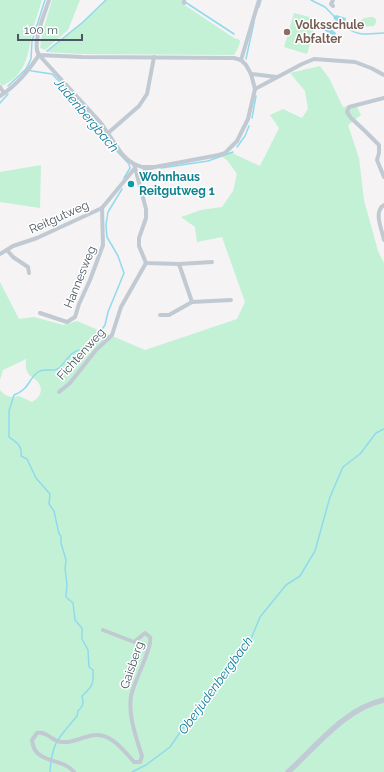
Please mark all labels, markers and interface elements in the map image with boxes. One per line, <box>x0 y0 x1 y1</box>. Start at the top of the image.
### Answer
scale bar <box>18 16 82 42</box>
place label: Volksschule Abfalter <box>295 18 364 46</box>
text: 100 m <box>24 23 58 37</box>
marker: Volksschule Abfalter <box>282 27 292 37</box>
water label: Judenbergbach <box>51 75 122 155</box>
place label: Wohnhaus Reitgutweg 1 <box>139 170 215 198</box>
marker: Wohnhaus Reitgutweg 1 <box>126 179 136 189</box>
street label: Reitgutweg <box>27 198 91 236</box>
street label: Hannesweg <box>61 244 99 310</box>
street label: Fichtenweg <box>54 325 108 383</box>
water label: Oberjudenbergbach <box>175 634 256 737</box>
street label: Gaisberg <box>117 639 147 691</box>

